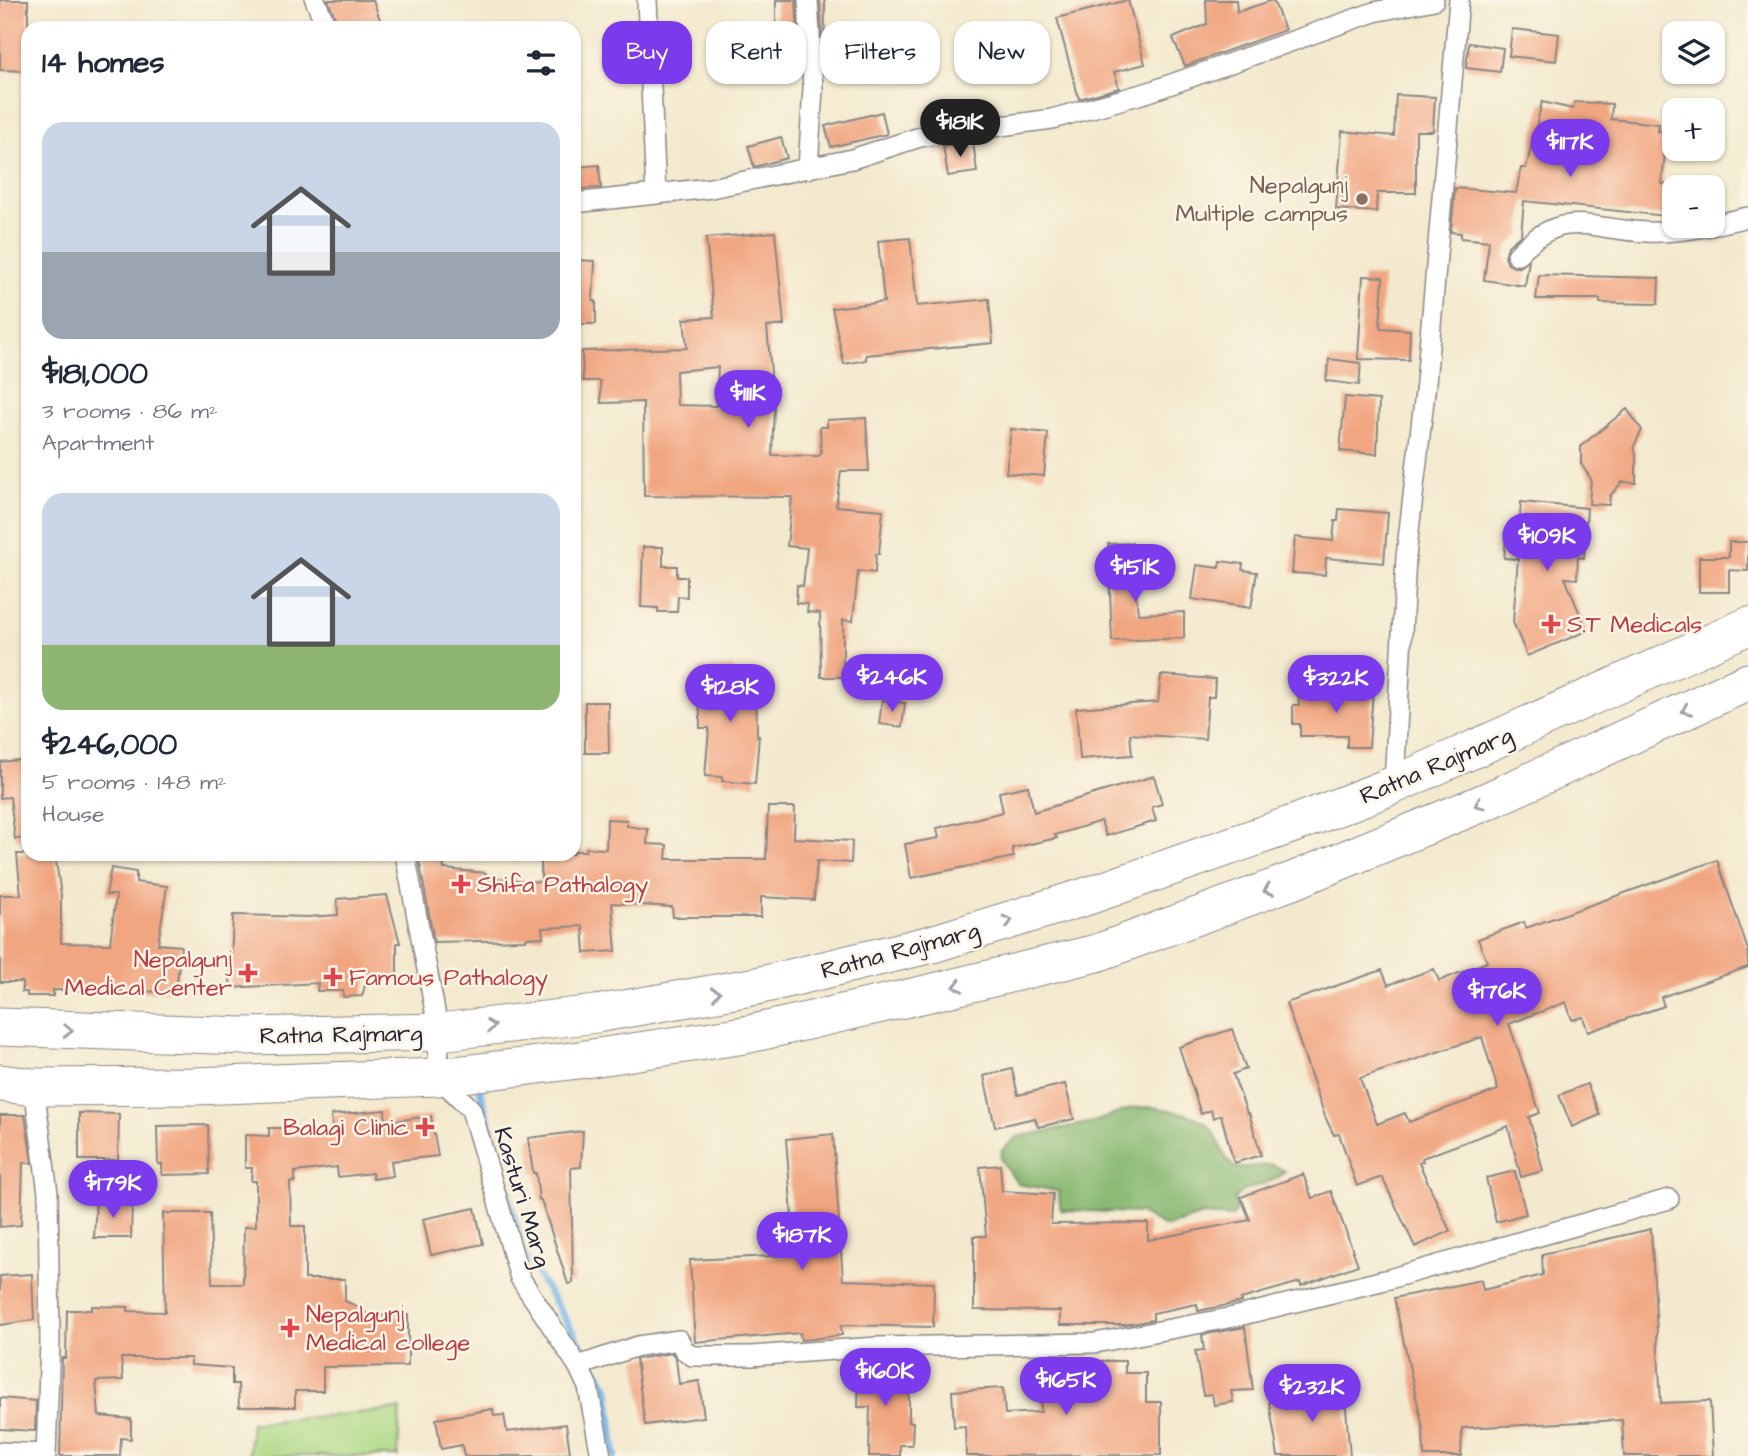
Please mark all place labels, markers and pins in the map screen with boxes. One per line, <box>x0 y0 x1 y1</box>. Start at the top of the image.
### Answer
pin: $181K <box>911 100 1009 159</box>
pin: $117K <box>1521 120 1619 179</box>
place label: Nepalgunj Multiple campus <box>1175 169 1349 231</box>
marker: Nepalgunj Multiple campus <box>1354 191 1370 207</box>
pin: $111K <box>699 370 797 430</box>
pin: $109K <box>1498 514 1596 573</box>
pin: $151K <box>1086 544 1184 604</box>
place label: S.T Medicals <box>1567 608 1702 642</box>
marker: S.T Medicals <box>1541 614 1561 634</box>
pin: $246K <box>843 654 941 714</box>
pin: $322K <box>1287 656 1385 715</box>
pin: $128K <box>681 664 779 724</box>
place label: Shifa Pathalogy <box>477 868 648 903</box>
marker: Shifa Pathalogy <box>451 874 471 894</box>
place label: Nepalgunj Medical Center <box>65 943 233 1005</box>
place label: Famous Pathalogy <box>349 961 548 996</box>
marker: Nepalgunj Medical Center <box>238 963 258 983</box>
marker: Famous Pathalogy <box>323 967 343 987</box>
pin: $176K <box>1448 968 1546 1028</box>
place label: Balagi Clinic <box>283 1111 409 1146</box>
marker: Balagi Clinic <box>415 1117 435 1137</box>
pin: $179K <box>64 1160 162 1220</box>
pin: $187K <box>753 1212 851 1272</box>
place label: Nepalgunj Medical college <box>306 1298 470 1361</box>
marker: Nepalgunj Medical college <box>280 1318 300 1338</box>
pin: $160K <box>836 1348 934 1408</box>
pin: $165K <box>1017 1358 1115 1417</box>
pin: $232K <box>1263 1364 1361 1424</box>

